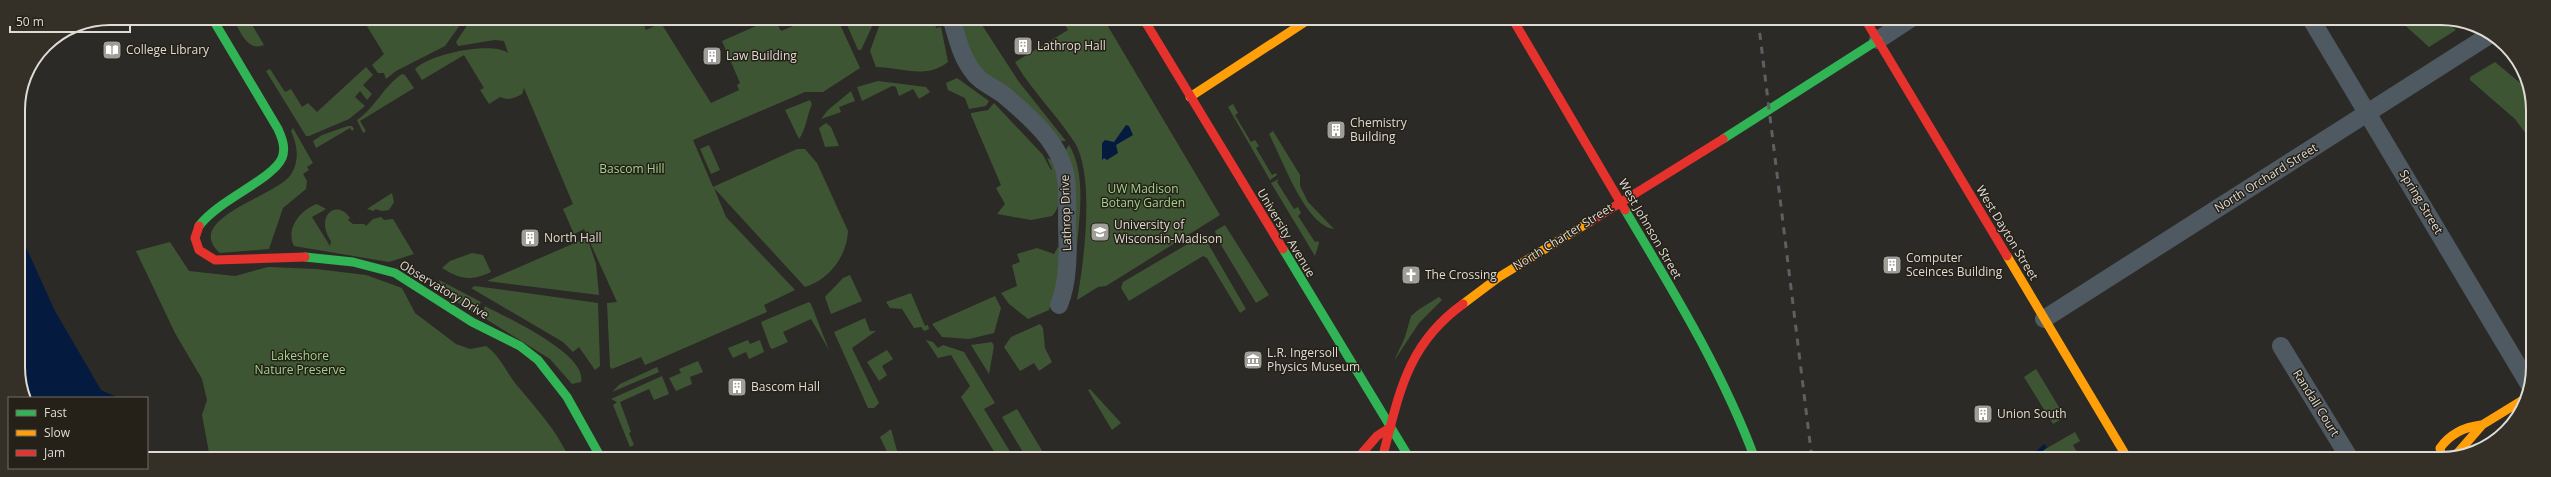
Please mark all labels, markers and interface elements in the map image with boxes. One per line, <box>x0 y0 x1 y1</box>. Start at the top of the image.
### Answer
scale bar <box>10 8 130 34</box>
text: 50 m <box>16 13 44 30</box>
building icon: Lathrop Hall <box>1012 35 1034 57</box>
place label: Lathrop Hall <box>1037 37 1106 54</box>
library icon: College Library <box>101 39 123 61</box>
place label: College Library <box>126 41 210 58</box>
building icon: Law Building <box>701 45 723 67</box>
place label: Law Building <box>726 47 797 64</box>
place label: Chemistry Building <box>1350 114 1408 145</box>
building icon: Chemistry Building <box>1325 119 1347 141</box>
street label: North Orchard Street <box>2211 139 2321 216</box>
park label: Bascom Hill <box>599 160 665 177</box>
street label: Spring Street <box>2396 166 2447 237</box>
street label: Lathrop Drive <box>1056 174 1075 252</box>
street label: West Johnson Street <box>1615 176 1686 282</box>
park label: UW Madison Botany Garden <box>1101 180 1185 211</box>
street label: West Dayton Street <box>1972 182 2042 283</box>
street label: University Avenue <box>1253 185 1320 280</box>
street label: North Charter Street <box>1509 199 1616 274</box>
place label: University of Wisconsin-Madison <box>1114 216 1222 247</box>
school or university icon: University of Wisconsin-Madison <box>1089 221 1111 243</box>
building icon: North Hall <box>519 227 541 249</box>
place label: North Hall <box>544 229 602 246</box>
place label: Computer Sceinces Building <box>1906 249 2003 280</box>
building icon: Computer Sceinces Building <box>1881 254 1903 276</box>
street label: Observatory Drive <box>396 256 492 323</box>
church icon: The Crossing <box>1400 264 1422 286</box>
place label: The Crossing <box>1425 266 1497 283</box>
place label: L.R. Ingersoll Physics Museum <box>1267 344 1360 375</box>
park label: Lakeshore Nature Preserve <box>254 347 346 378</box>
museum icon: L.R. Ingersoll Physics Museum <box>1242 349 1264 371</box>
street label: Randall Court <box>2289 366 2344 439</box>
building icon: Bascom Hall <box>726 376 748 398</box>
place label: Bascom Hall <box>751 378 820 395</box>
legend <box>8 397 148 469</box>
building icon: Union South <box>1972 403 1994 425</box>
text: Fast <box>44 404 67 421</box>
place label: Union South <box>1997 405 2067 422</box>
text: Slow <box>44 424 71 441</box>
text: Jam <box>43 444 65 461</box>

